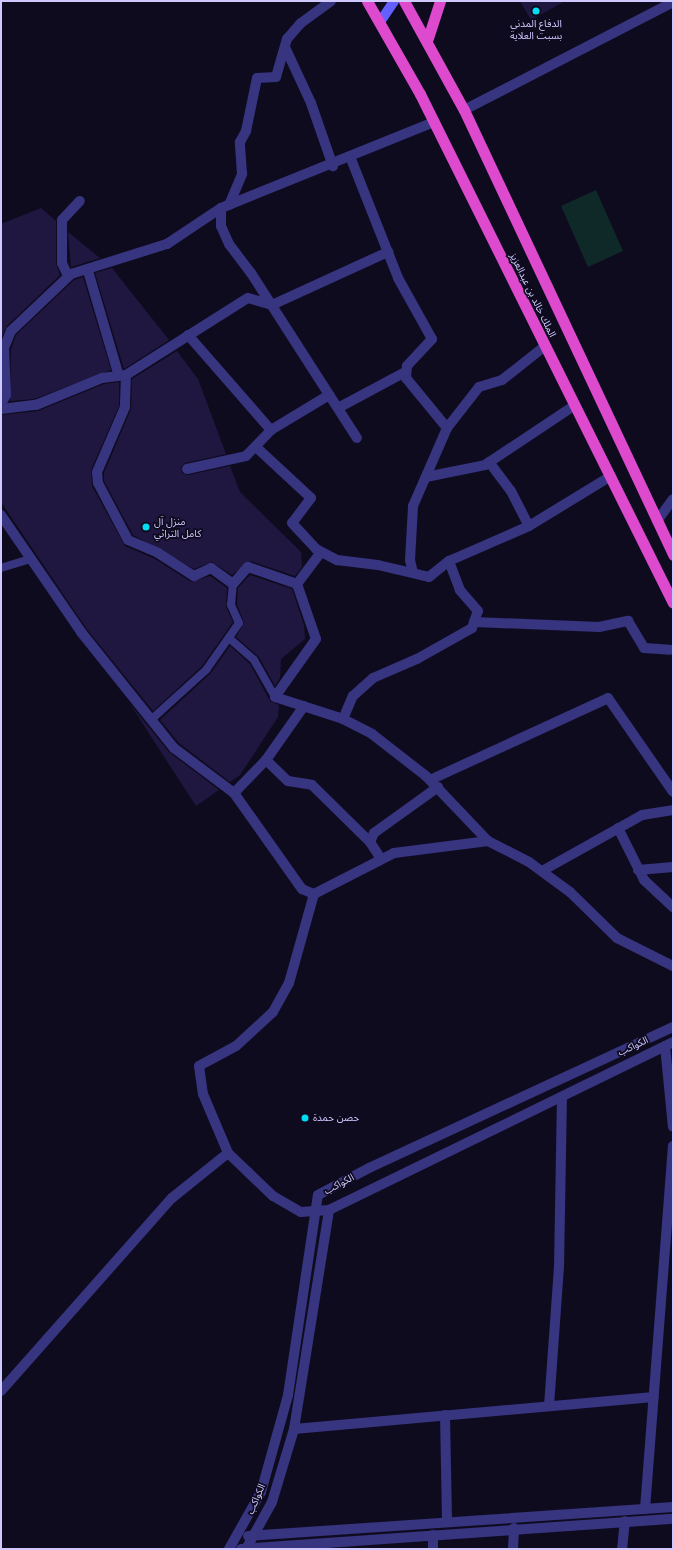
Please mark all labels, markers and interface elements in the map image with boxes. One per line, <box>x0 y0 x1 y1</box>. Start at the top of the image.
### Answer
marker: الدفاع المدني بسبت العلاية <box>531 6 541 16</box>
place label: الدفاع المدني بسبت العلاية <box>510 17 562 40</box>
street label: الملك خالد بن عبدالعزيز <box>507 251 559 339</box>
place label: منزل آل كامل التراثي <box>154 515 201 538</box>
marker: منزل آل كامل التراثي <box>141 522 151 532</box>
street label: الكواكب <box>616 1034 650 1058</box>
place label: حصن حمدة <box>313 1112 359 1124</box>
marker: حصن حمدة <box>300 1113 310 1123</box>
street label: الكواكب <box>322 1171 356 1197</box>
street label: الكواكب <box>244 1482 268 1516</box>

